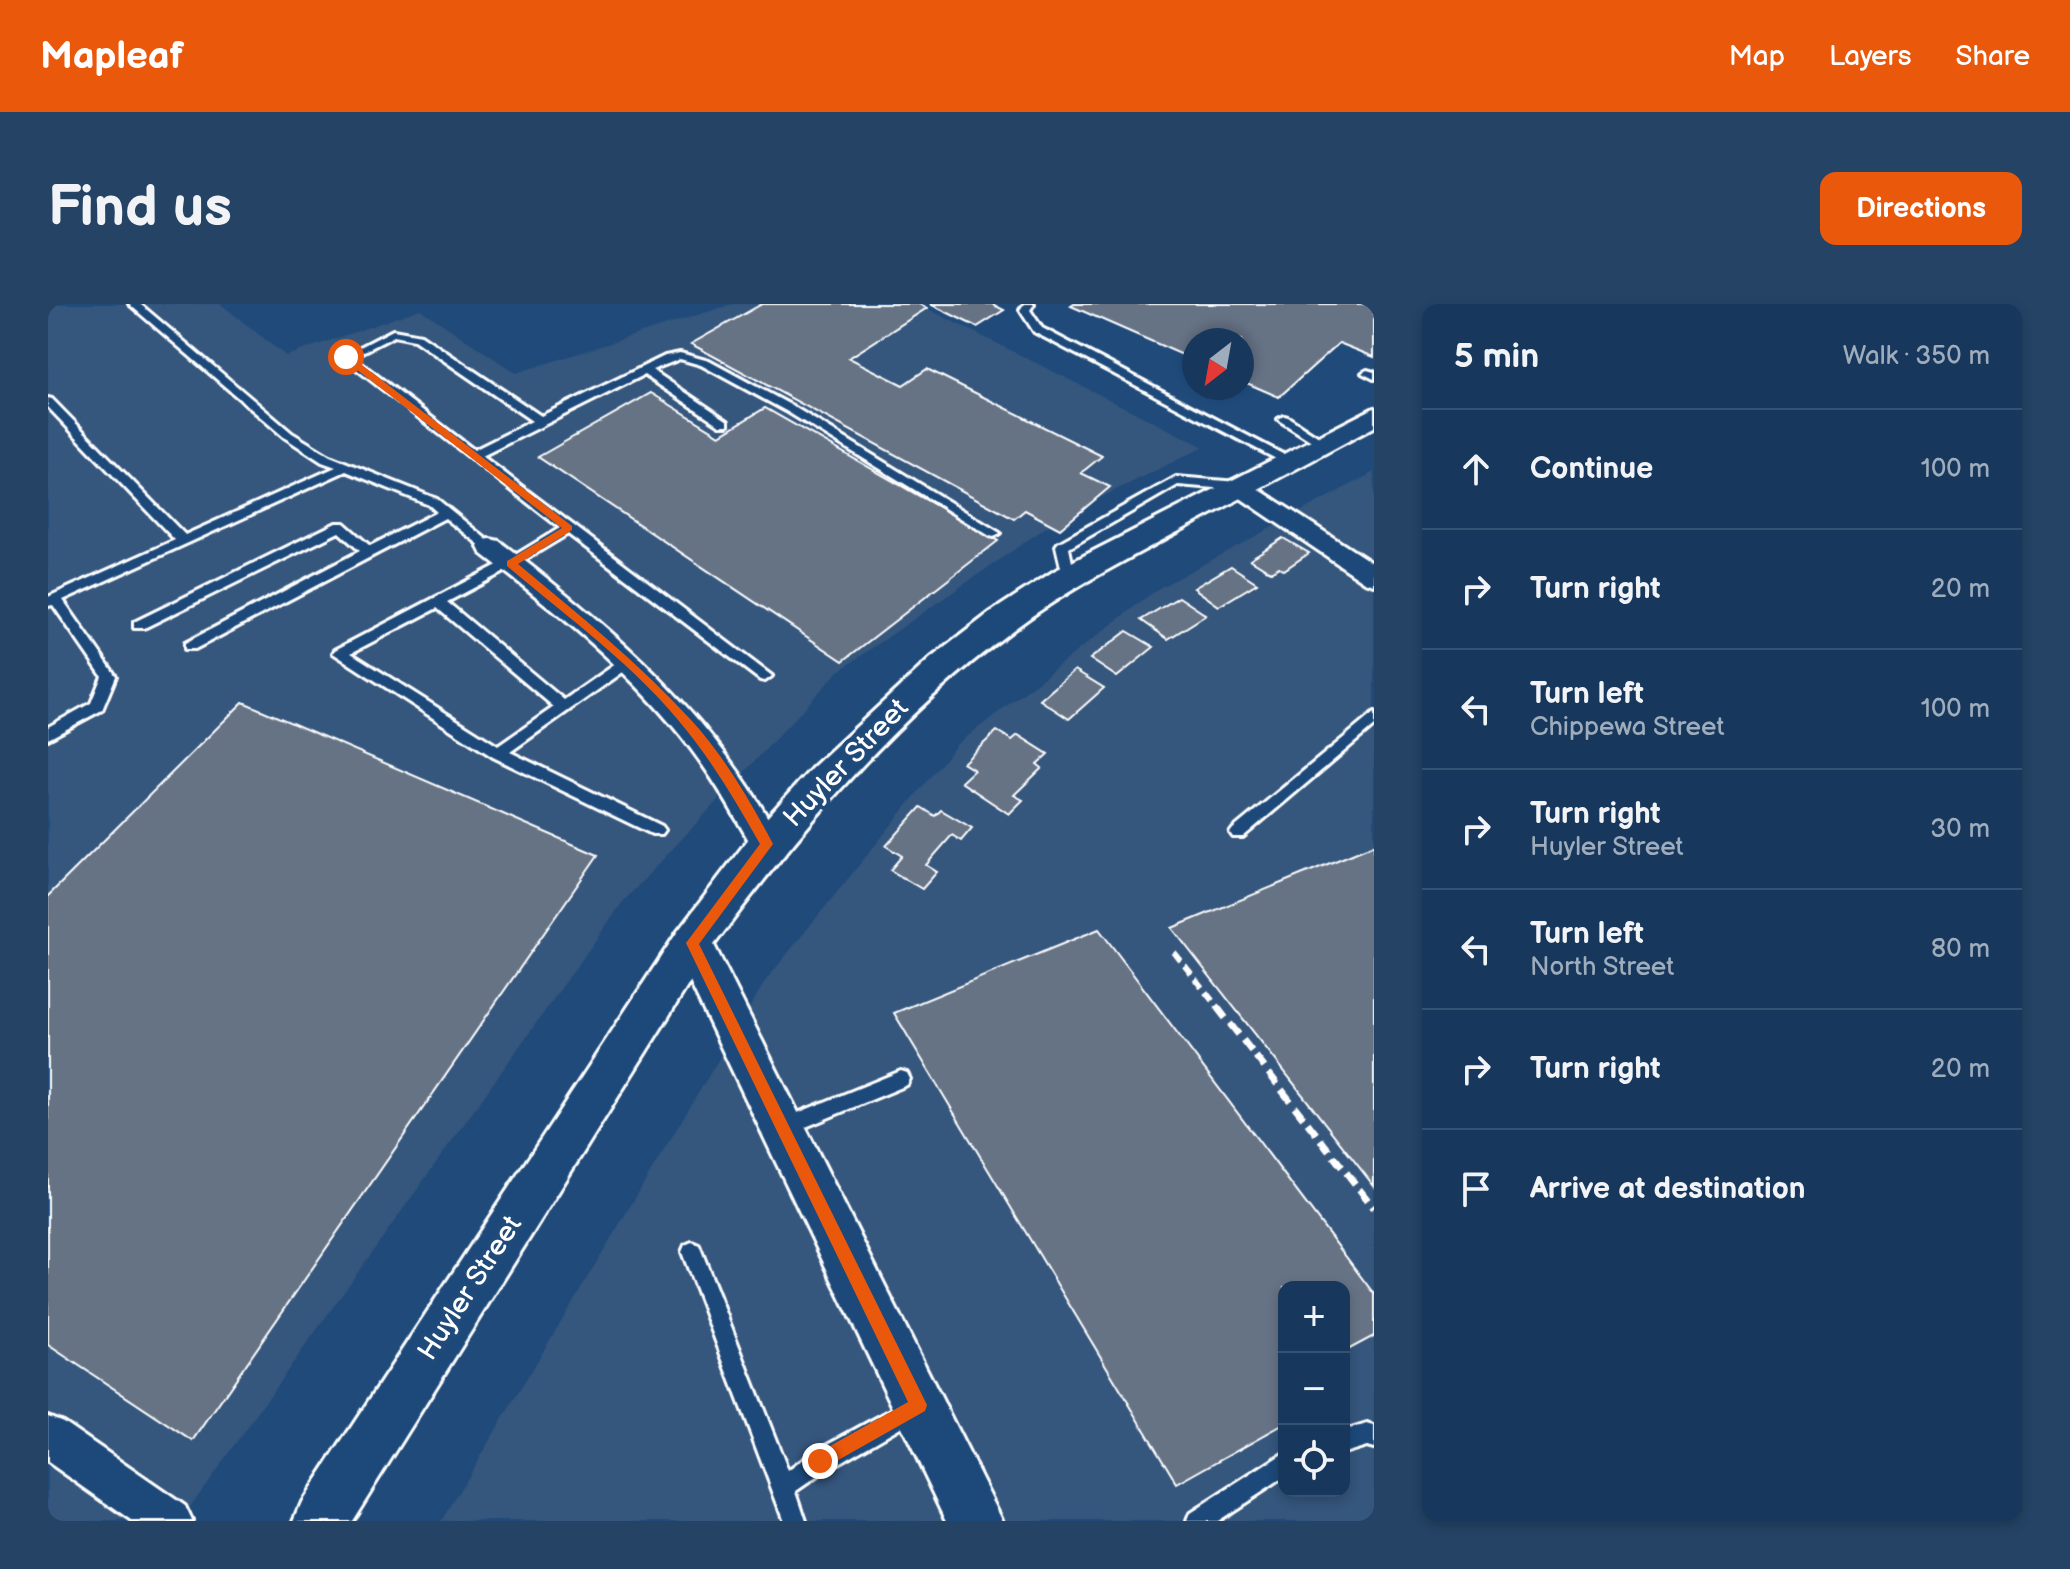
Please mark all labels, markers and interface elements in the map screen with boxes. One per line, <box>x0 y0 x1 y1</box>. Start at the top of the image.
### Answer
text: Mapleaf <box>40 34 184 79</box>
text: Map <box>1729 40 1785 73</box>
text: Layers <box>1829 40 1912 73</box>
text: Share <box>1956 40 2030 73</box>
button: Directions <box>1820 172 2022 245</box>
text: Find us <box>48 175 232 242</box>
north arrow <box>1182 328 1254 400</box>
text: 5 min <box>1454 336 1539 377</box>
route start <box>328 339 364 375</box>
text: Walk · 350 m <box>1843 341 1990 372</box>
icon: ahead <box>1454 447 1498 491</box>
text: Continue <box>1530 451 1653 487</box>
text: 100 m <box>1921 454 1990 485</box>
icon: right <box>1454 567 1498 611</box>
text: Turn right <box>1530 571 1661 607</box>
text: 20 m <box>1931 574 1990 605</box>
text: Turn left <box>1530 676 1644 712</box>
icon: left <box>1454 687 1498 731</box>
street label: Huyler Street <box>777 692 916 834</box>
text: 100 m <box>1921 694 1990 725</box>
text: Chippewa Street <box>1530 712 1724 743</box>
text: Turn right <box>1530 796 1661 832</box>
icon: right <box>1454 807 1498 851</box>
text: 30 m <box>1930 814 1990 845</box>
text: Huyler Street <box>1530 832 1684 863</box>
text: Turn left <box>1530 916 1644 952</box>
icon: left <box>1454 927 1498 971</box>
text: 80 m <box>1931 934 1990 965</box>
text: North Street <box>1530 952 1674 983</box>
icon: right <box>1454 1047 1498 1091</box>
text: Turn right <box>1530 1051 1661 1087</box>
text: 20 m <box>1931 1054 1990 1085</box>
icon: arrive <box>1454 1167 1498 1211</box>
text: Arrive at destination <box>1530 1171 1806 1207</box>
street label: Huyler Street <box>411 1209 529 1366</box>
map controls <box>1278 1281 1350 1497</box>
button: + <box>1278 1281 1350 1353</box>
button: − <box>1278 1353 1350 1425</box>
button: locate <box>1278 1425 1350 1497</box>
route end <box>802 1443 838 1479</box>

